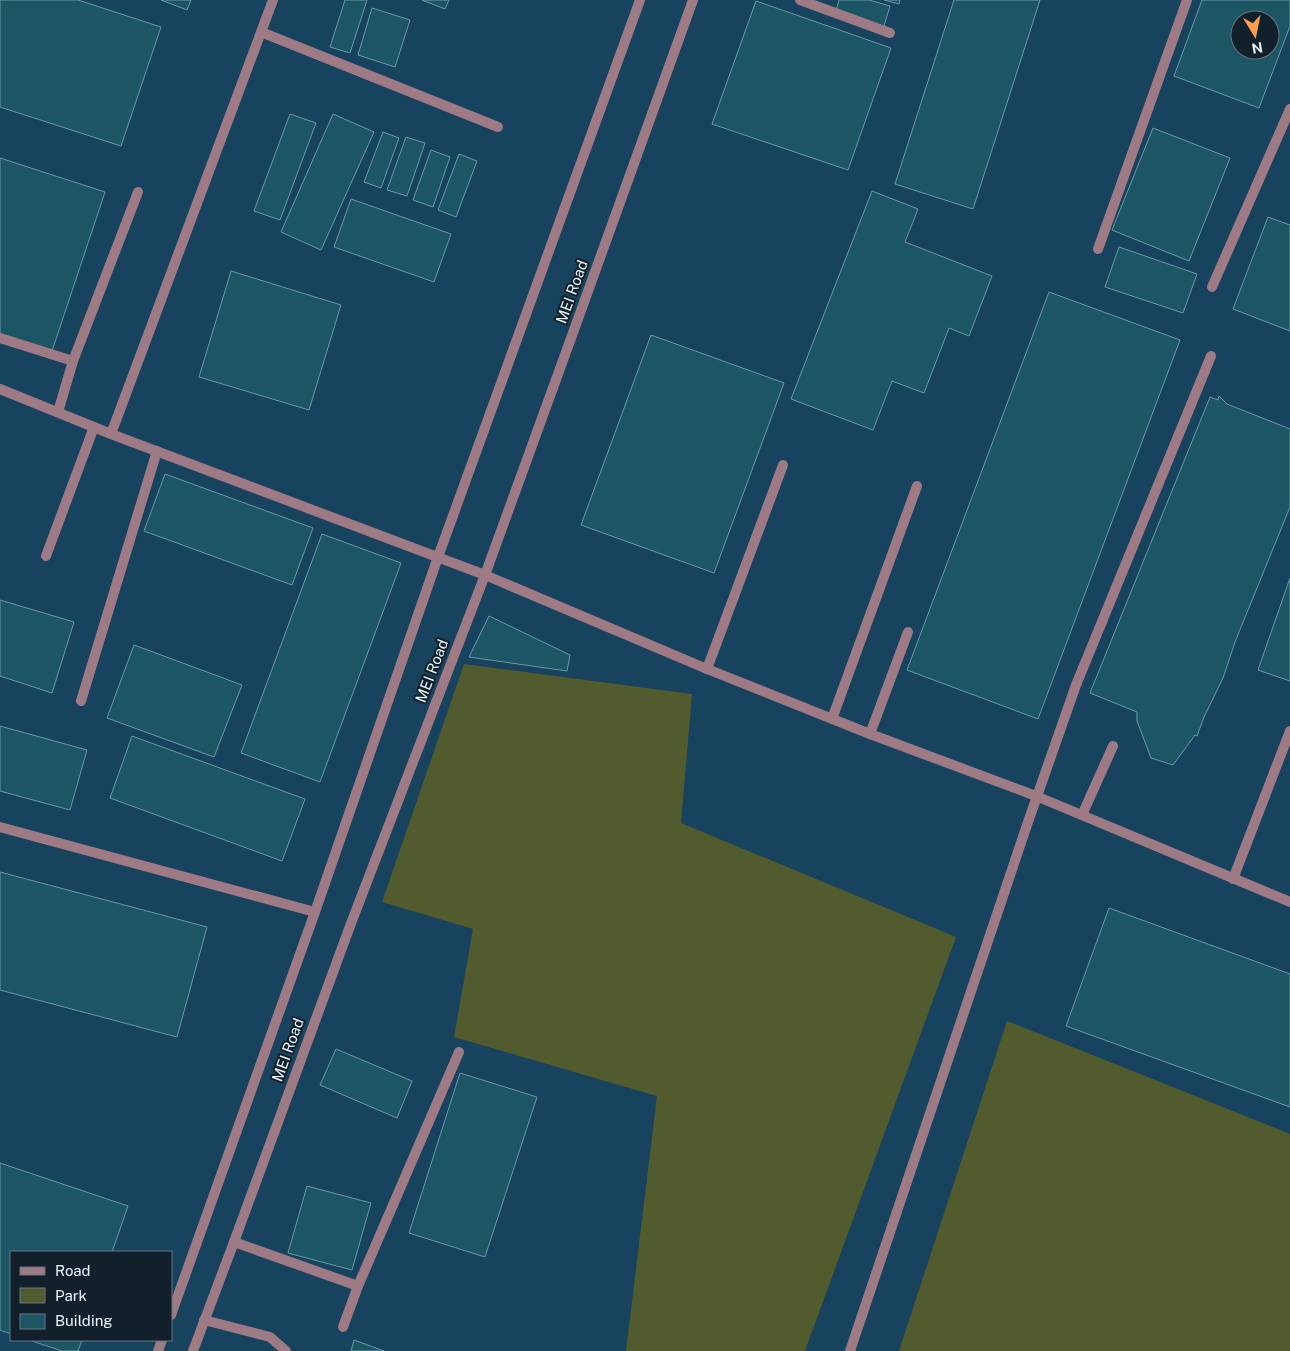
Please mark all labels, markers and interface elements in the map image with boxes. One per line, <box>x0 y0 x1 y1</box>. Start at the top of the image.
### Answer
north arrow <box>1230 10 1280 60</box>
text: N <box>1250 39 1264 57</box>
street label: MEI Road <box>552 258 591 326</box>
street label: MEI Road <box>412 637 451 705</box>
street label: MEI Road <box>268 1016 307 1084</box>
legend <box>10 1251 172 1341</box>
text: Road <box>55 1262 91 1279</box>
text: Park <box>55 1287 87 1304</box>
text: Building <box>55 1312 113 1329</box>

